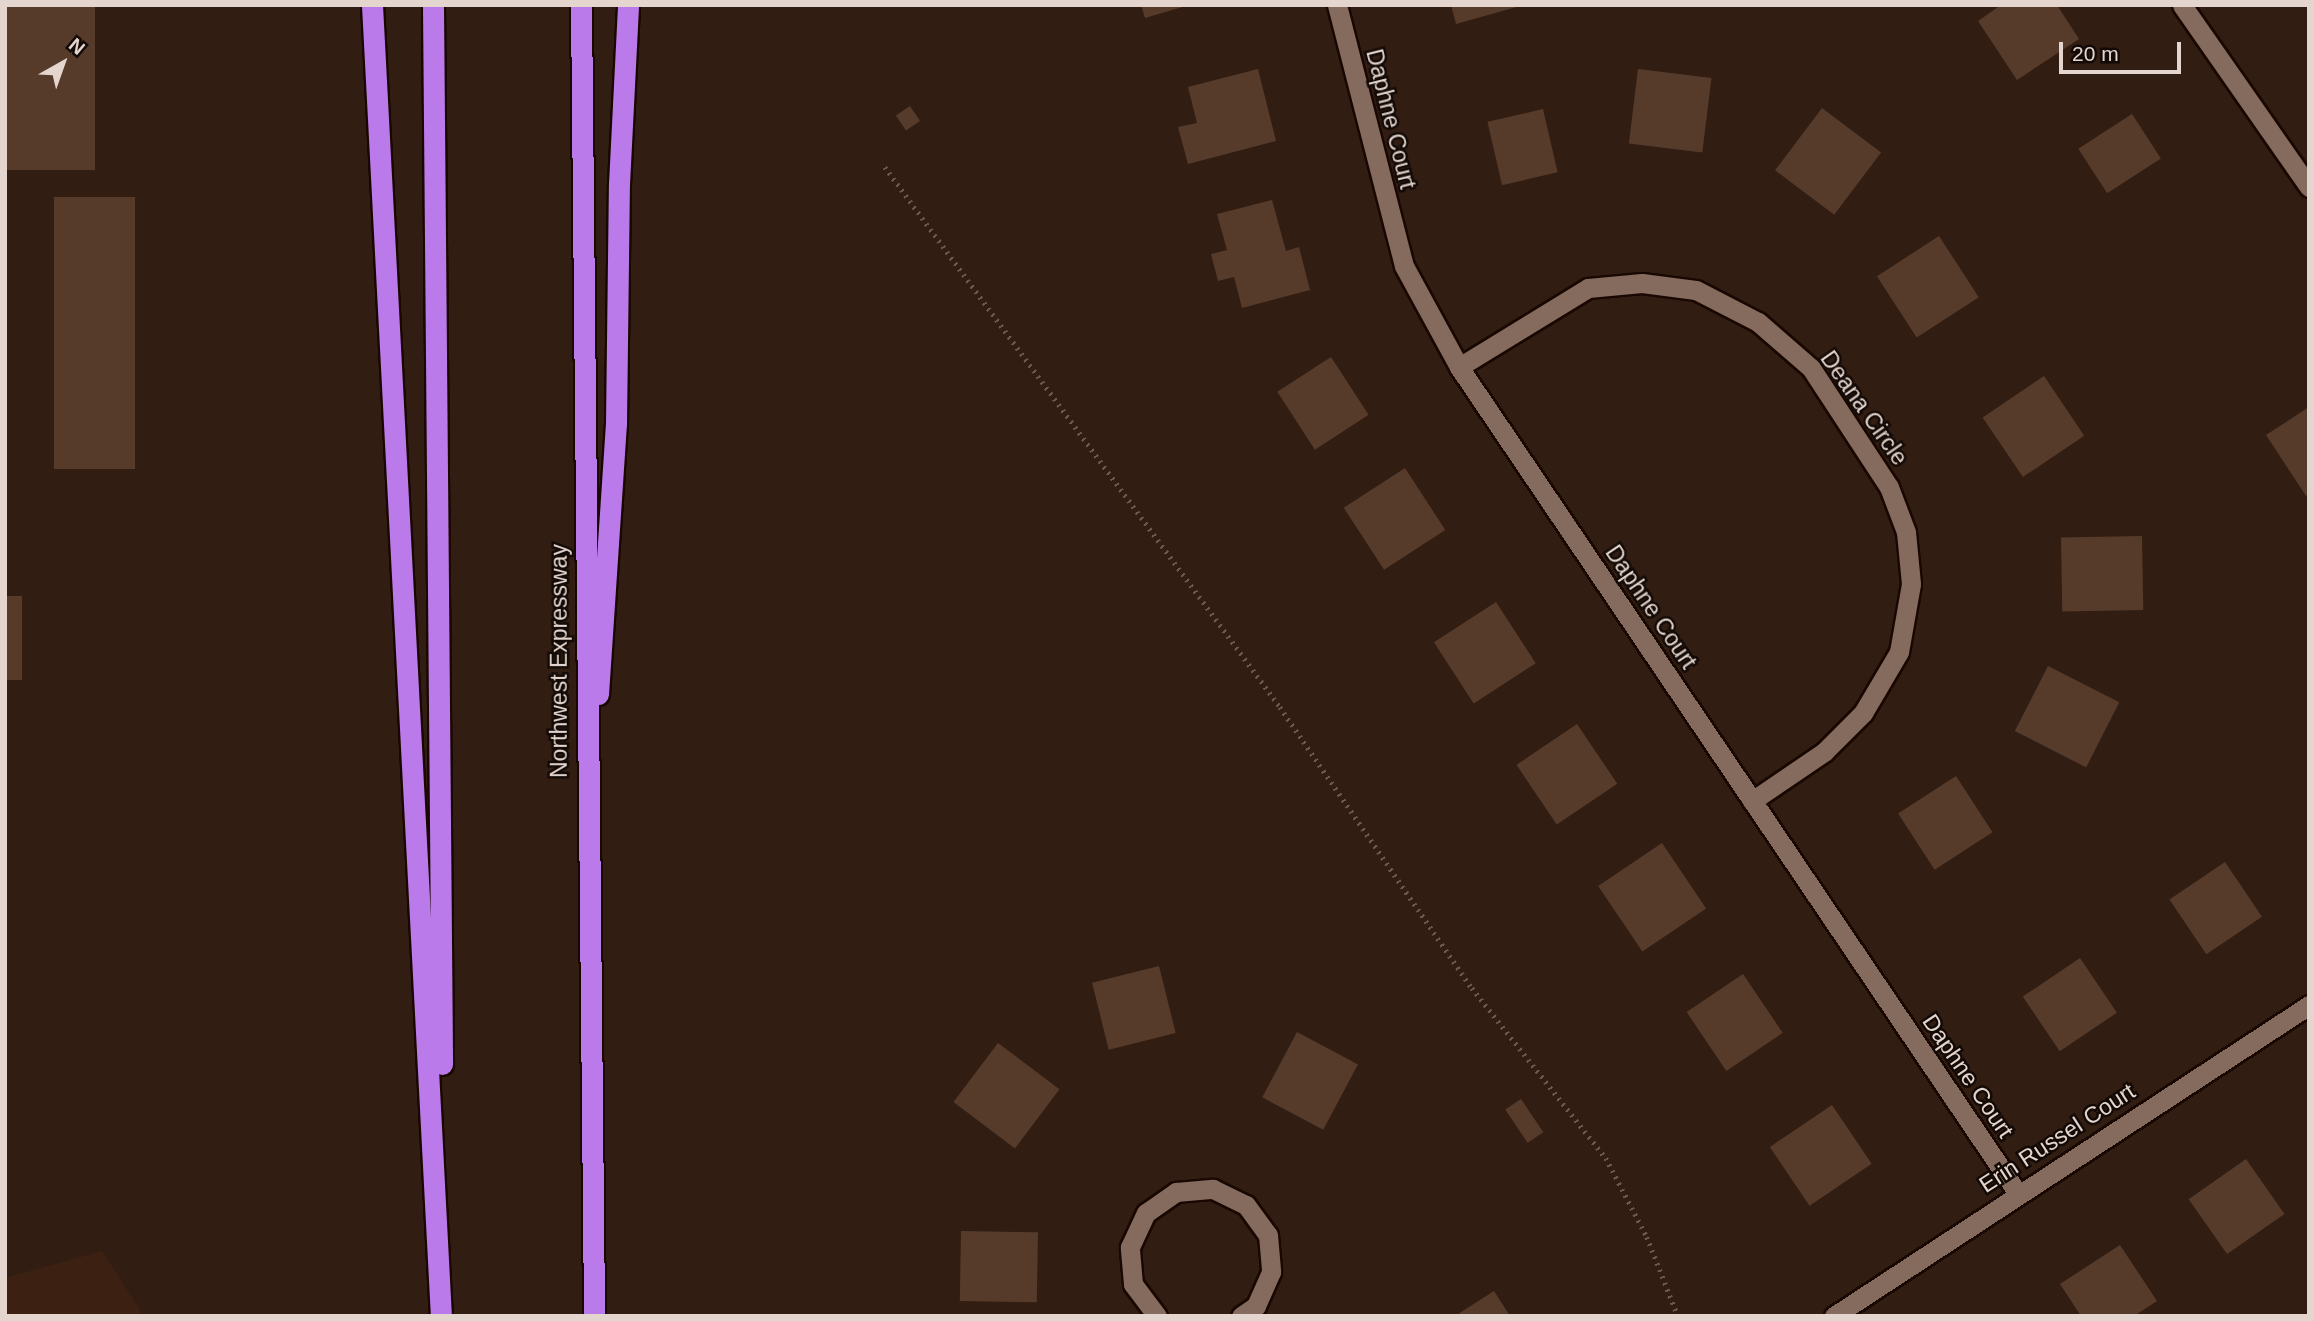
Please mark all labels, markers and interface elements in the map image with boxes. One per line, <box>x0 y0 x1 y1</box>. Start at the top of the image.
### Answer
north arrow <box>28 28 98 98</box>
scale bar <box>2062 28 2184 72</box>
text: N <box>65 34 89 59</box>
text: 20 m <box>2072 42 2119 65</box>
street label: Daphne Court <box>1360 46 1422 192</box>
street label: Deana Circle <box>1815 346 1913 470</box>
street label: Daphne Court <box>1600 540 1702 674</box>
street label: Northwest Expressway <box>545 544 573 778</box>
street label: Daphne Court <box>1917 1009 2019 1143</box>
street label: Erin Russel Court <box>1974 1077 2140 1199</box>

